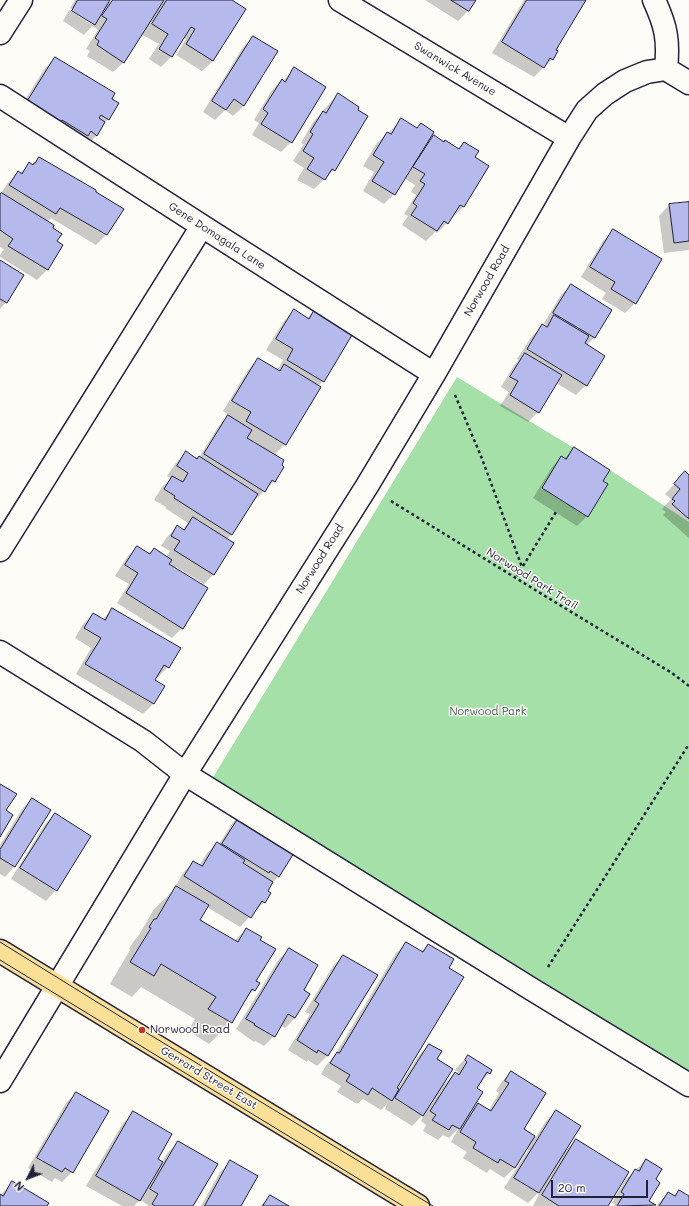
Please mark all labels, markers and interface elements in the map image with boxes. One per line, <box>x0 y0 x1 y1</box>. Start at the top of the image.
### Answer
street label: Swanwick Avenue <box>412 39 498 99</box>
street label: Gene Domagala Lane <box>166 200 268 272</box>
street label: Norwood Road <box>461 243 513 319</box>
street label: Norwood Road <box>293 522 347 596</box>
street label: Norwood Park Trail <box>484 545 580 613</box>
park label: Norwood Park <box>449 705 527 719</box>
place label: Norwood Road <box>150 1023 230 1037</box>
marker: Norwood Road <box>137 1025 147 1035</box>
street label: Gerrard Street East <box>158 1044 260 1112</box>
north arrow <box>8 1158 48 1198</box>
scale bar <box>553 1172 650 1198</box>
text: N <box>10 1178 27 1194</box>
text: 20 m <box>558 1179 586 1195</box>

